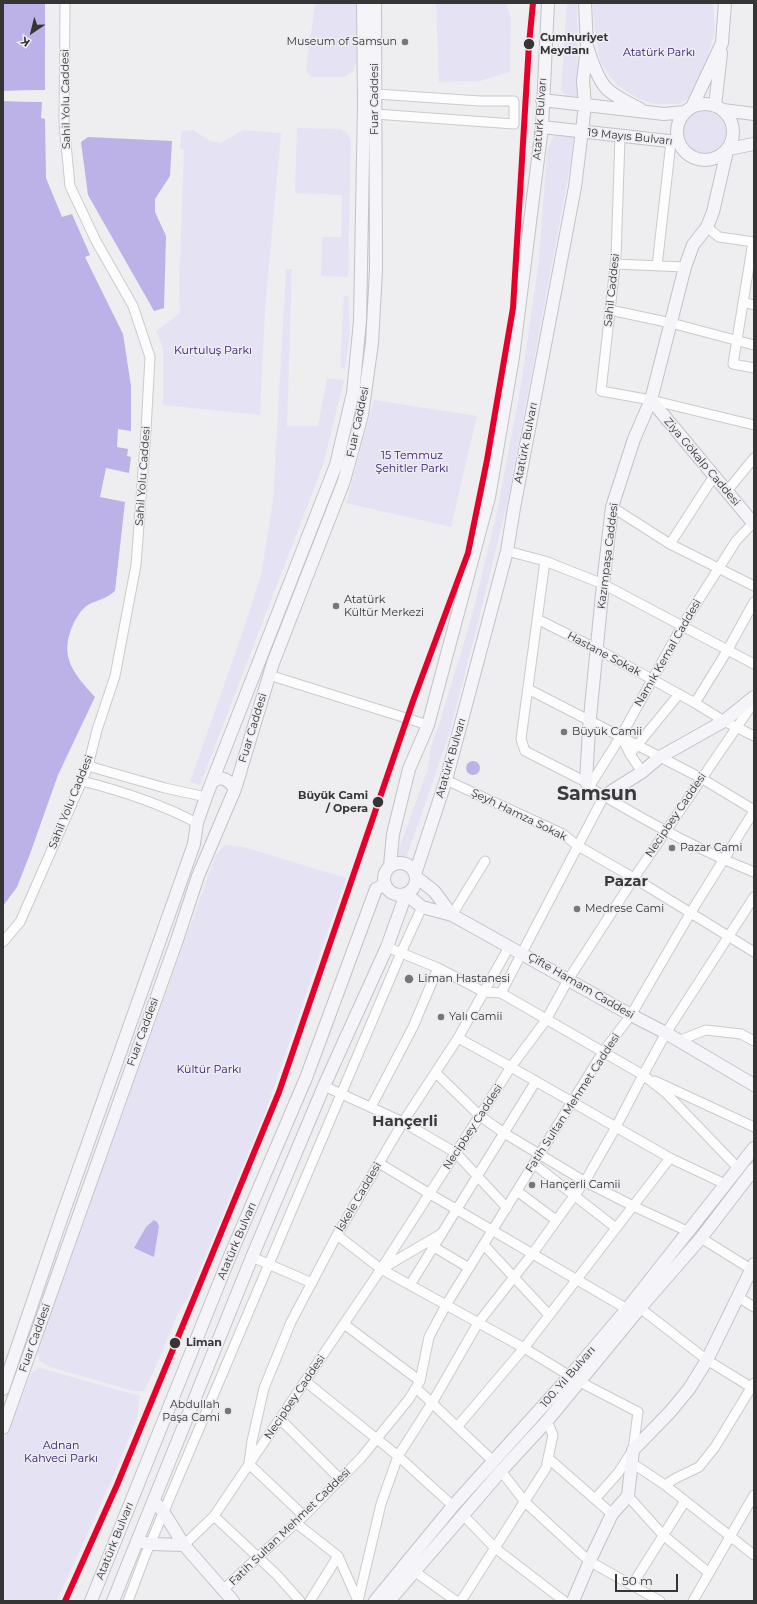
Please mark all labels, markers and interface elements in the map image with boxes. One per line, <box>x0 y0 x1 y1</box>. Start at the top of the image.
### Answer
north arrow <box>12 12 52 52</box>
place label: Cumhuriyet Meydanı <box>540 31 608 57</box>
text: K <box>18 34 32 50</box>
place label: Museum of Samsun <box>287 35 397 49</box>
marker: Museum of Samsun <box>400 37 410 47</box>
marker: Cumhuriyet Meydanı <box>522 37 536 51</box>
park label: Atatürk Parkı <box>623 46 695 60</box>
street label: Sahil Yolu Caddesi <box>59 49 73 149</box>
street label: Fuar Caddesi <box>368 63 382 135</box>
street label: Atatürk Bulvarı <box>531 77 549 161</box>
street label: 19 Mayıs Bulvarı <box>587 126 673 148</box>
street label: Sahil Caddesi <box>602 253 622 327</box>
park label: Kurtuluş Parkı <box>174 344 252 358</box>
street label: Fuar Caddesi <box>344 385 372 459</box>
street label: Atatürk Bulvarı <box>512 401 540 485</box>
street label: Ziya Gökalp Caddesi <box>661 415 743 509</box>
street label: Sahil Yolu Caddesi <box>133 426 153 526</box>
park label: 15 Temmuz Şehitler Parkı <box>375 449 449 475</box>
street label: Kazımpaşa Caddesi <box>595 502 621 610</box>
place label: Atatürk Kültür Merkezi <box>344 593 424 619</box>
street label: Namık Kemal Caddesi <box>632 597 704 709</box>
marker: Atatürk Kültür Merkezi <box>331 601 341 611</box>
street label: Hastane Sokak <box>565 629 643 679</box>
street label: Fuar Caddesi <box>236 692 270 764</box>
street label: Atatürk Bulvarı <box>433 717 469 799</box>
place label: Büyük Camii <box>572 725 642 739</box>
marker: Büyük Camii <box>559 727 569 737</box>
street label: Sahil Yolu Caddesi <box>46 753 96 851</box>
street label: Necipbey Caddesi <box>643 770 709 860</box>
district label: Samsun <box>557 783 637 805</box>
street label: Şeyh Hamza Sokak <box>469 786 569 844</box>
place label: Büyük Cami / Opera <box>298 789 368 815</box>
marker: Büyük Cami / Opera <box>371 795 385 809</box>
place label: Pazar Cami <box>680 841 742 855</box>
marker: Pazar Cami <box>667 843 677 853</box>
district label: Pazar <box>604 873 648 891</box>
place label: Medrese Cami <box>585 902 664 916</box>
marker: Medrese Cami <box>572 904 582 914</box>
street label: Çifte Hamam Caddesi <box>526 950 636 1022</box>
place label: Liman Hastanesi <box>418 972 510 986</box>
marker: Liman Hastanesi <box>403 973 415 985</box>
street label: Fuar Caddesi <box>124 996 162 1068</box>
place label: Yalı Camii <box>449 1010 502 1024</box>
marker: Yalı Camii <box>436 1012 446 1022</box>
street label: Fatih Sultan Mehmet Caddesi <box>523 1031 623 1175</box>
park label: Kültür Parkı <box>176 1063 242 1077</box>
street label: Necipbey Caddesi <box>440 1082 506 1172</box>
district label: Hançerli <box>372 1113 438 1131</box>
street label: İskele Caddesi <box>334 1160 384 1234</box>
place label: Hançerli Camii <box>540 1178 621 1192</box>
marker: Hançerli Camii <box>527 1180 537 1190</box>
street label: Atatürk Bulvarı <box>215 1201 259 1281</box>
street label: Fuar Caddesi <box>16 1302 54 1374</box>
marker: Liman <box>168 1336 182 1350</box>
place label: Liman <box>186 1336 222 1350</box>
street label: 100. Yıl Bulvarı <box>538 1344 598 1410</box>
street label: Necipbey Caddesi <box>262 1352 328 1442</box>
place label: Abdullah Paşa Cami <box>162 1398 220 1424</box>
marker: Abdullah Paşa Cami <box>223 1406 233 1416</box>
park label: Adnan Kahveci Parkı <box>24 1439 98 1465</box>
street label: Fatih Sultan Mehmet Caddesi <box>227 1466 353 1588</box>
street label: Atatürk Bulvarı <box>93 1500 137 1582</box>
scale bar <box>617 1566 680 1592</box>
text: 50 m <box>622 1573 653 1588</box>

